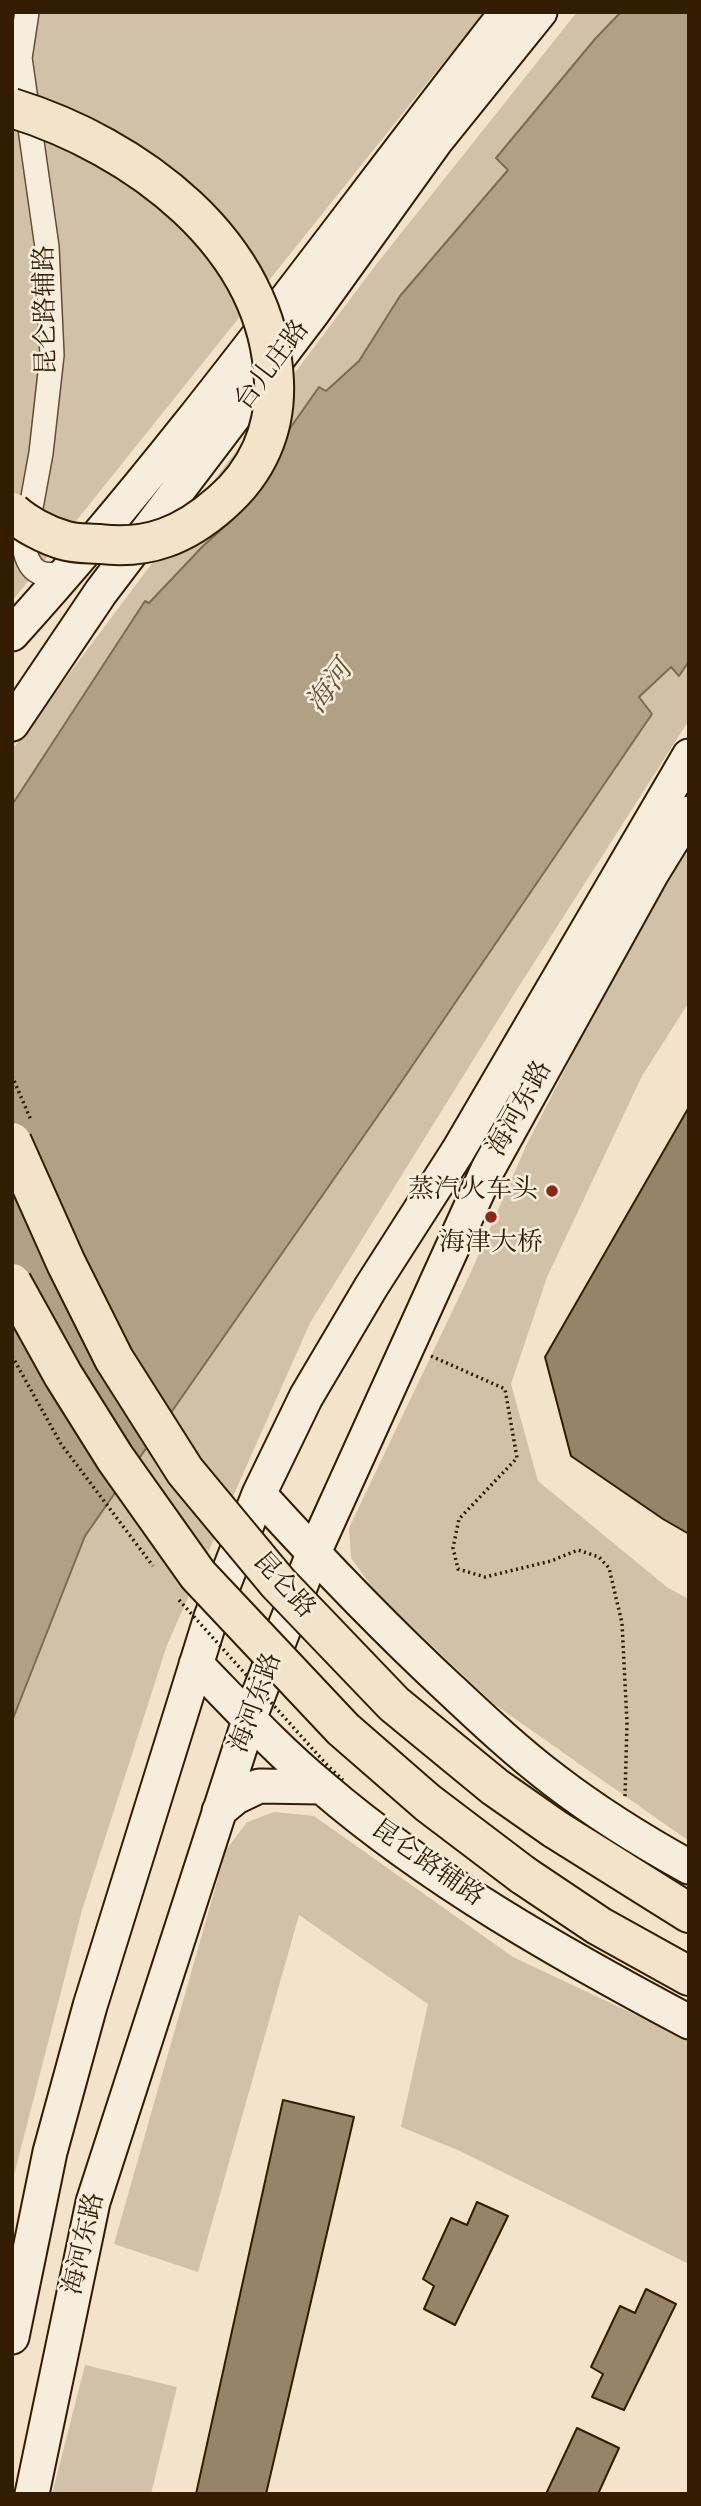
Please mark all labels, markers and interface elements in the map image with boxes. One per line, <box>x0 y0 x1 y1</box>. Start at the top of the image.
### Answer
street label: 昆仑路辅路 <box>30 245 64 375</box>
street label: 台儿庄路 <box>229 315 317 417</box>
water label: 海河 <box>301 655 361 721</box>
street label: 海河东路 <box>482 1056 560 1162</box>
place label: 蒸汽火车头 <box>408 1175 538 1207</box>
marker: 蒸汽火车头 <box>544 1183 560 1199</box>
marker: 海津大桥 <box>483 1209 499 1225</box>
place label: 海津大桥 <box>439 1228 543 1260</box>
street label: 昆仑路 <box>245 1547 321 1625</box>
street label: 海河东路 <box>225 1649 289 1757</box>
street label: 昆仑路辅路 <box>365 1814 489 1914</box>
street label: 海河东路 <box>58 2190 112 2298</box>

